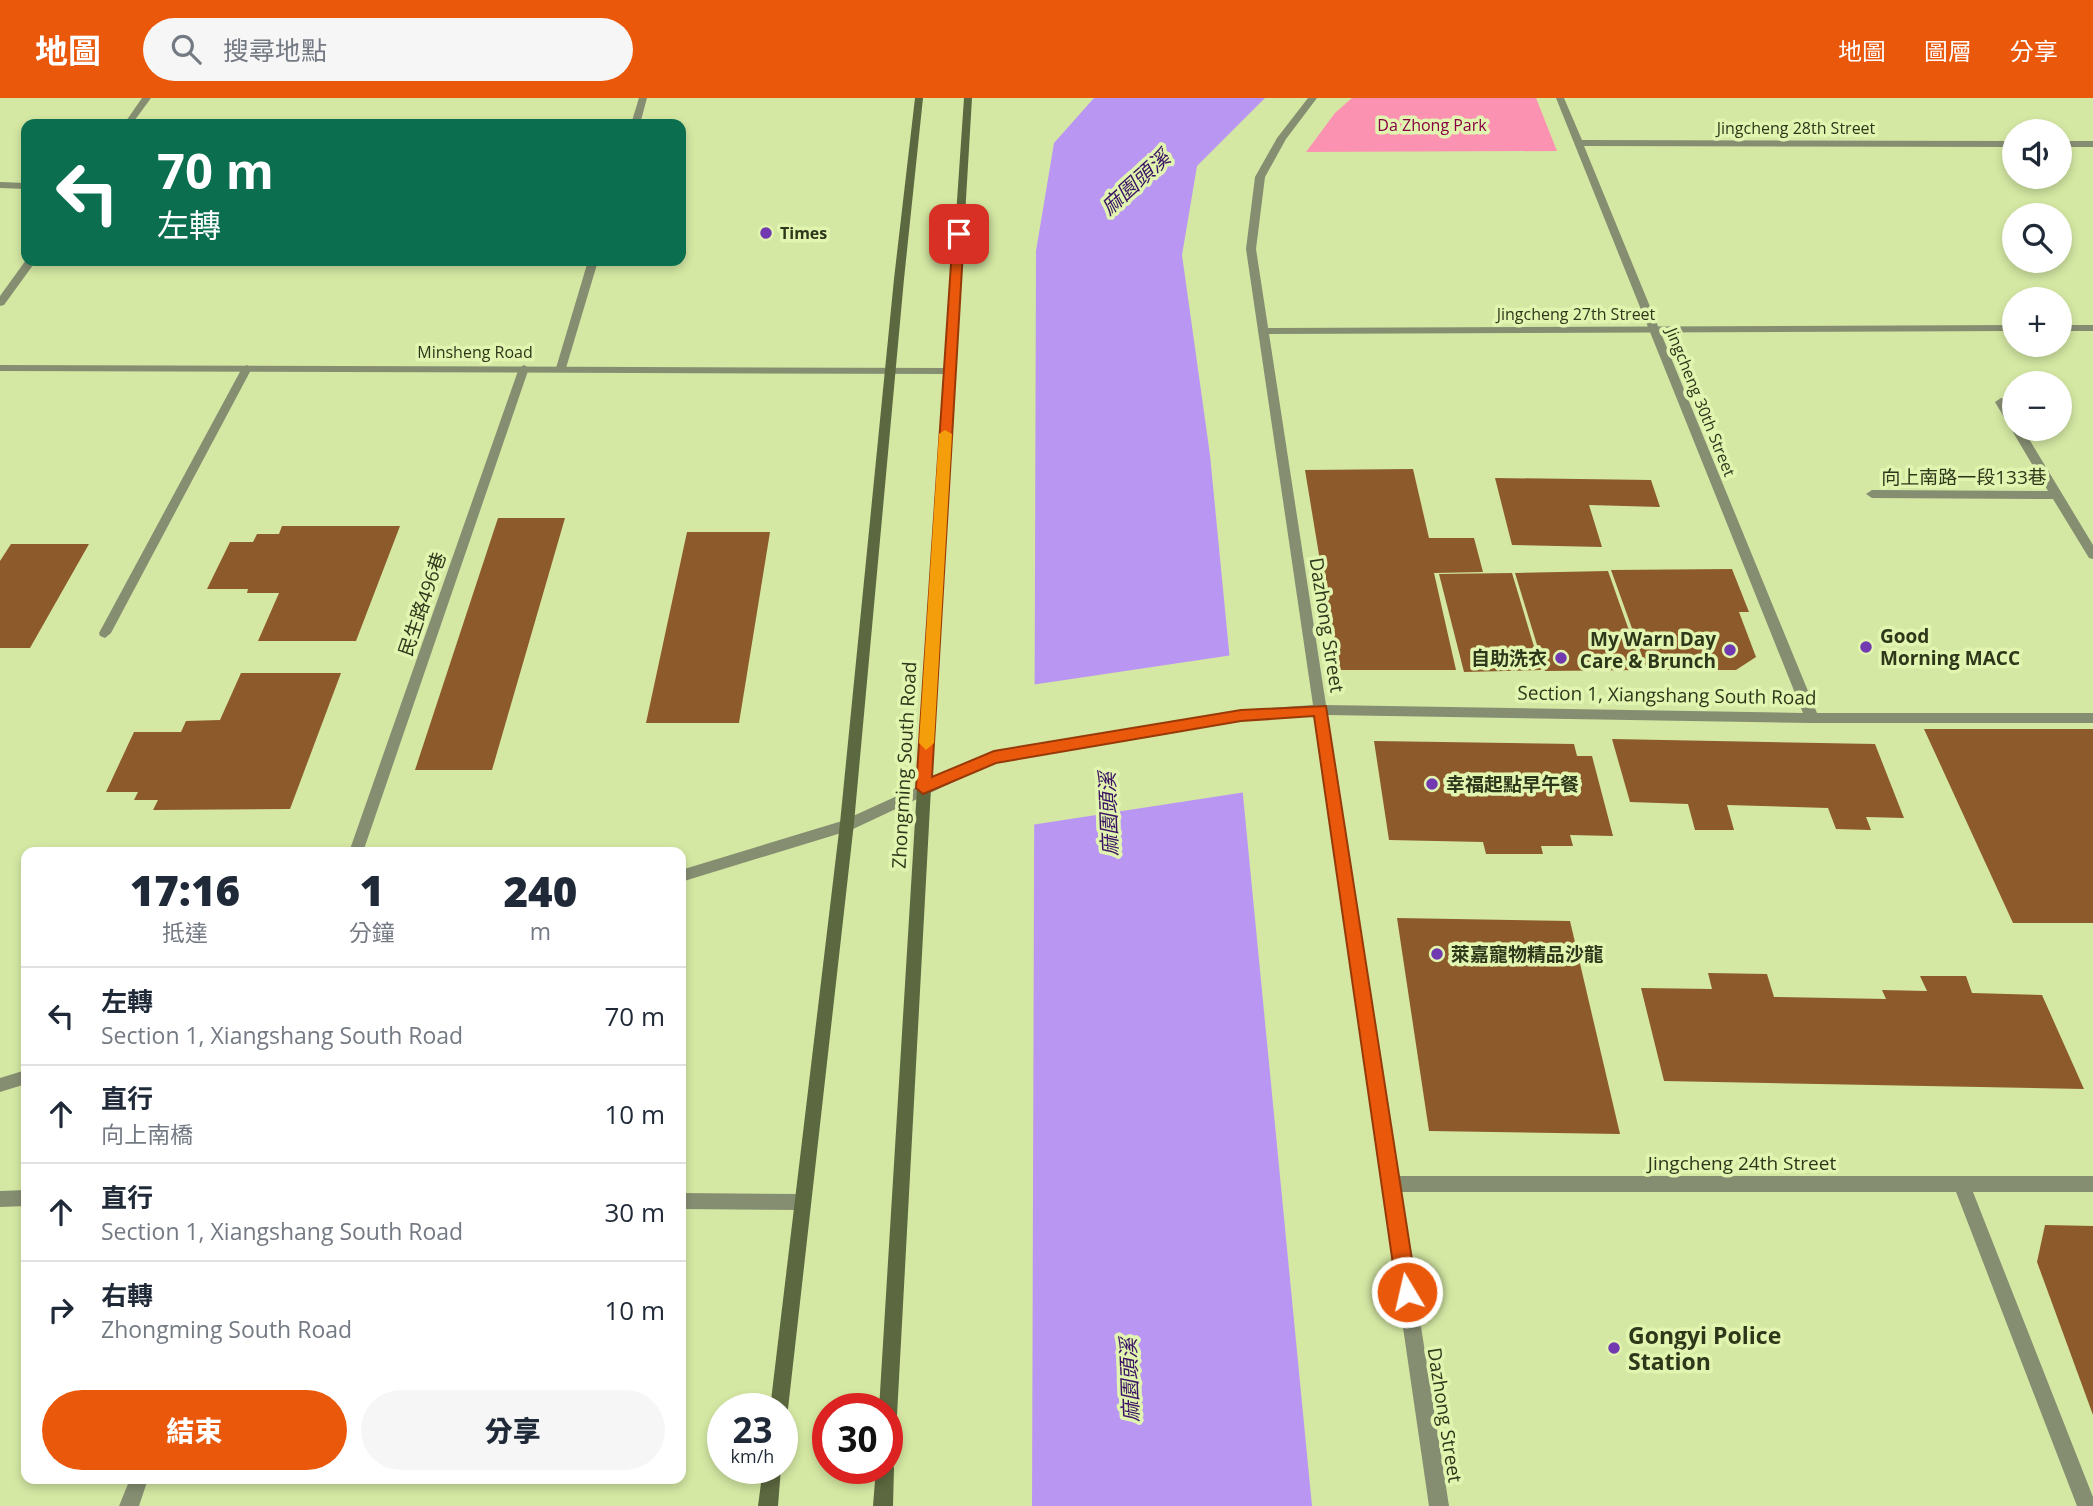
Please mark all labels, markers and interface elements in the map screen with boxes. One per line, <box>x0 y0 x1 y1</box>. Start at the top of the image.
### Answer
search box <box>143 18 633 81</box>
text: 地圖 <box>35 28 101 73</box>
icon: search <box>167 30 205 68</box>
text: 搜尋地點 <box>223 32 327 68</box>
text: 地圖 <box>1838 34 1886 67</box>
text: 圖層 <box>1924 34 1972 67</box>
text: 分享 <box>2010 34 2058 67</box>
park label: Da Zhong Park <box>1377 114 1487 136</box>
street label: Jingcheng 28th Street <box>1715 117 1876 139</box>
map controls <box>2002 119 2072 441</box>
button: sound <box>2002 119 2072 189</box>
text: 70 m <box>157 137 274 203</box>
water label: 麻園頭溪 <box>1094 141 1178 221</box>
icon: left <box>42 147 133 238</box>
text: 左轉 <box>157 203 221 246</box>
button: search <box>2002 203 2072 273</box>
pin <box>929 204 989 264</box>
icon: arrive <box>940 215 978 253</box>
place label: Times <box>780 222 827 244</box>
marker: Times <box>758 225 774 241</box>
button: + <box>2002 287 2072 357</box>
street label: Jingcheng 27th Street <box>1495 303 1656 325</box>
street label: Jingcheng 30th Street <box>1660 322 1741 480</box>
street label: Minsheng Road <box>417 341 533 363</box>
button: − <box>2002 371 2072 441</box>
street label: 向上南路一段133巷 <box>1881 464 2047 490</box>
street label: 民生路496巷 <box>392 548 452 660</box>
street label: Dazhong Street <box>1303 556 1351 695</box>
place label: Good Morning MACC <box>1880 623 2020 671</box>
place label: My Warn Day Care & Brunch <box>1580 626 1716 674</box>
marker: Good Morning MACC <box>1858 639 1874 655</box>
marker: My Warn Day Care & Brunch <box>1722 642 1738 658</box>
place label: 自助洗衣 <box>1471 645 1547 671</box>
marker: 自助洗衣 <box>1553 650 1569 666</box>
street label: Zhongming South Road <box>886 661 922 869</box>
street label: Section 1, Xiangshang South Road <box>1517 679 1817 711</box>
water label: 麻園頭溪 <box>1092 769 1123 856</box>
place label: 幸福起點早午餐 <box>1446 771 1579 797</box>
marker: 幸福起點早午餐 <box>1424 776 1440 792</box>
text: 17:16 <box>130 861 240 918</box>
text: 1 <box>360 861 384 918</box>
text: 240 <box>504 862 577 919</box>
text: m <box>530 915 551 947</box>
text: 抵達 <box>162 916 208 948</box>
text: 分鐘 <box>349 916 395 948</box>
place label: 萊嘉寵物精品沙龍 <box>1451 941 1603 967</box>
marker: 萊嘉寵物精品沙龍 <box>1429 946 1445 962</box>
text: 左轉 <box>101 983 153 1019</box>
icon: left <box>42 997 80 1035</box>
text: 70 m <box>604 998 665 1034</box>
text: Section 1, Xiangshang South Road <box>101 1019 463 1051</box>
text: 直行 <box>101 1080 153 1116</box>
icon: ahead <box>42 1095 80 1133</box>
text: 10 m <box>604 1096 665 1132</box>
text: 向上南橋 <box>101 1118 193 1150</box>
street label: Jingcheng 24th Street <box>1646 1150 1836 1176</box>
text: 直行 <box>101 1179 153 1215</box>
icon: ahead <box>42 1193 80 1231</box>
text: 30 m <box>604 1194 665 1230</box>
text: Section 1, Xiangshang South Road <box>101 1215 463 1247</box>
position arrow <box>1370 1255 1444 1329</box>
text: 右轉 <box>101 1277 153 1313</box>
icon: right <box>42 1291 80 1329</box>
text: 10 m <box>604 1292 665 1328</box>
text: Zhongming South Road <box>101 1313 352 1345</box>
place label: Gongyi Police Station <box>1628 1319 1781 1377</box>
water label: 麻園頭溪 <box>1113 1335 1144 1422</box>
marker: Gongyi Police Station <box>1606 1340 1622 1356</box>
street label: Dazhong Street <box>1421 1346 1469 1485</box>
button: 結束 <box>42 1390 347 1470</box>
button: 分享 <box>361 1390 665 1470</box>
speed limit sign: 30 <box>812 1393 903 1484</box>
text: 23 <box>732 1406 773 1453</box>
text: km/h <box>731 1444 774 1468</box>

